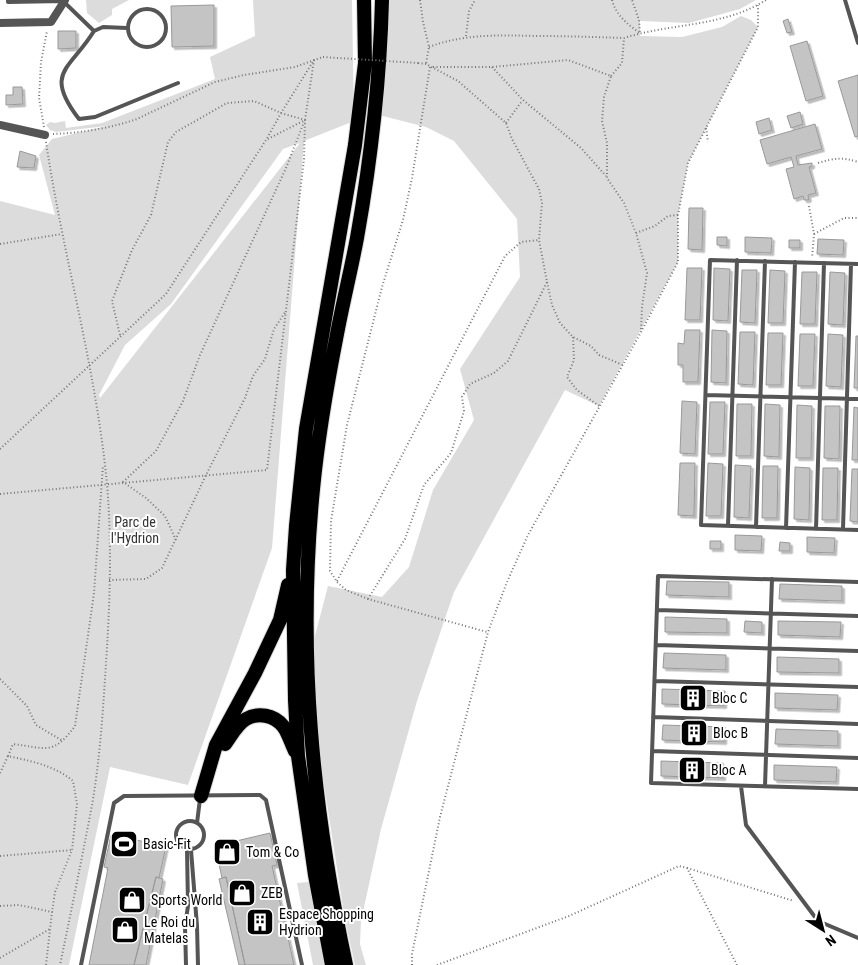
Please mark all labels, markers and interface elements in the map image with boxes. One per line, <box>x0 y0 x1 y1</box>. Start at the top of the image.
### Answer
park label: Parc de l'Hydrion <box>111 514 159 546</box>
building icon: Bloc C <box>678 683 708 713</box>
place label: Bloc C <box>712 690 748 706</box>
building icon: Bloc B <box>679 718 709 748</box>
place label: Bloc B <box>713 725 748 741</box>
building icon: Bloc A <box>677 755 707 785</box>
place label: Bloc A <box>711 762 747 778</box>
sports icon: Basic-Fit <box>109 829 139 859</box>
place label: Basic-Fit <box>143 836 191 852</box>
shop icon: Tom & Co <box>212 837 242 867</box>
place label: Tom & Co <box>246 844 299 860</box>
shop icon: ZEB <box>227 878 257 908</box>
shop icon: Sports World <box>117 885 147 915</box>
place label: ZEB <box>261 885 283 901</box>
place label: Sports World <box>151 892 222 908</box>
north arrow <box>798 905 848 955</box>
place label: Espace Shopping Hydrion <box>279 906 374 938</box>
building icon: Espace Shopping Hydrion <box>245 907 275 937</box>
place label: Le Roi du Matelas <box>144 914 195 946</box>
shop icon: Le Roi du Matelas <box>110 915 140 945</box>
text: N <box>822 932 839 950</box>

